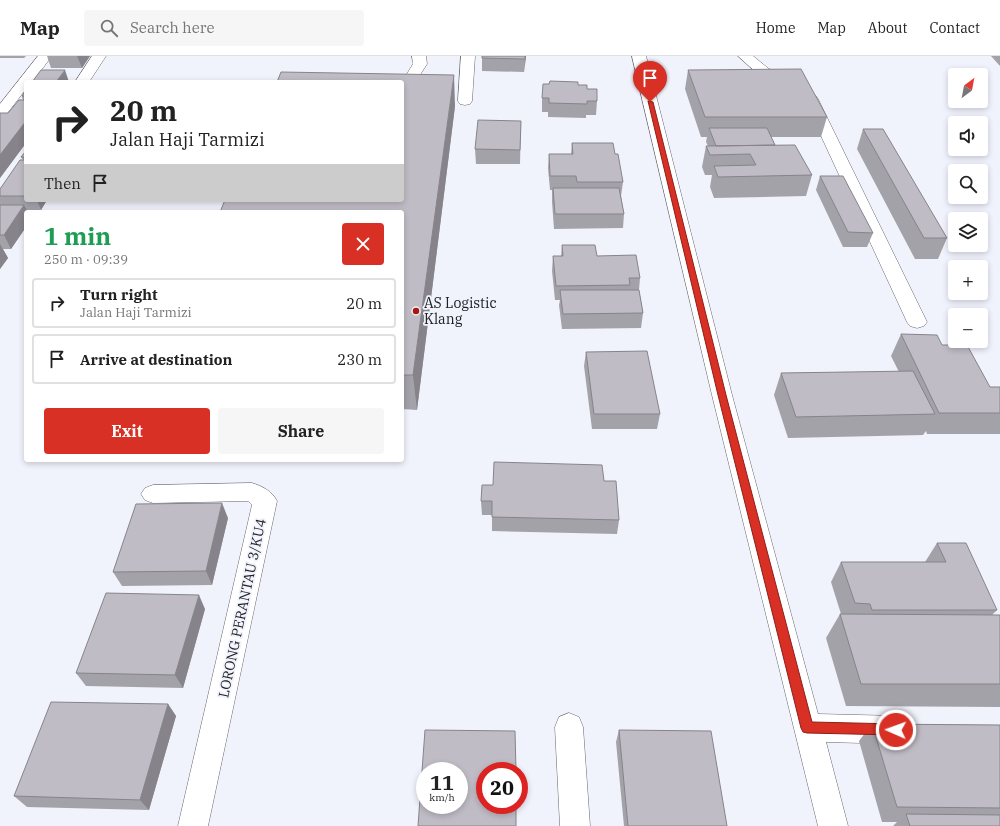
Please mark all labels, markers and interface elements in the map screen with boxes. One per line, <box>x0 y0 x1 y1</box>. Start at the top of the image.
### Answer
search box <box>84 10 364 46</box>
text: Map <box>20 16 60 40</box>
icon: search <box>98 17 120 39</box>
text: Search here <box>130 18 214 37</box>
text: Home <box>756 19 795 37</box>
text: Map <box>817 19 846 37</box>
text: About <box>868 19 907 37</box>
text: Contact <box>929 19 980 37</box>
pin <box>633 61 667 102</box>
icon: arrive <box>639 67 661 89</box>
north arrow <box>948 68 988 108</box>
map controls <box>948 68 988 348</box>
text: 20 m <box>110 92 177 129</box>
icon: right <box>44 96 96 148</box>
button: sound <box>948 116 988 156</box>
text: Jalan Haji Tarmizi <box>110 128 265 151</box>
button: search <box>948 164 988 204</box>
icon: arrive <box>89 172 111 194</box>
text: Then <box>44 174 81 193</box>
button: layers <box>948 212 988 252</box>
text: 1 min <box>44 220 111 252</box>
button: close <box>342 223 384 265</box>
text: 250 m · 09:39 <box>44 251 128 268</box>
button: + <box>948 260 988 300</box>
text: Turn right <box>80 285 158 304</box>
icon: right <box>46 292 68 314</box>
text: 20 m <box>346 294 382 313</box>
place label: AS Logistic Klang <box>424 294 497 328</box>
text: Jalan Haji Tarmizi <box>80 304 192 321</box>
marker: AS Logistic Klang <box>411 306 421 316</box>
button: − <box>948 308 988 348</box>
icon: arrive <box>46 348 68 370</box>
text: Arrive at destination <box>80 350 232 369</box>
text: 230 m <box>337 350 382 369</box>
button: Exit <box>44 408 210 454</box>
button: Share <box>218 408 384 454</box>
street label: LORONG PERANTAU 3/KU4 <box>214 517 270 699</box>
position arrow <box>875 709 917 751</box>
speed limit sign: 20 <box>476 762 528 814</box>
text: 11 <box>430 769 454 796</box>
text: km/h <box>429 791 455 804</box>

